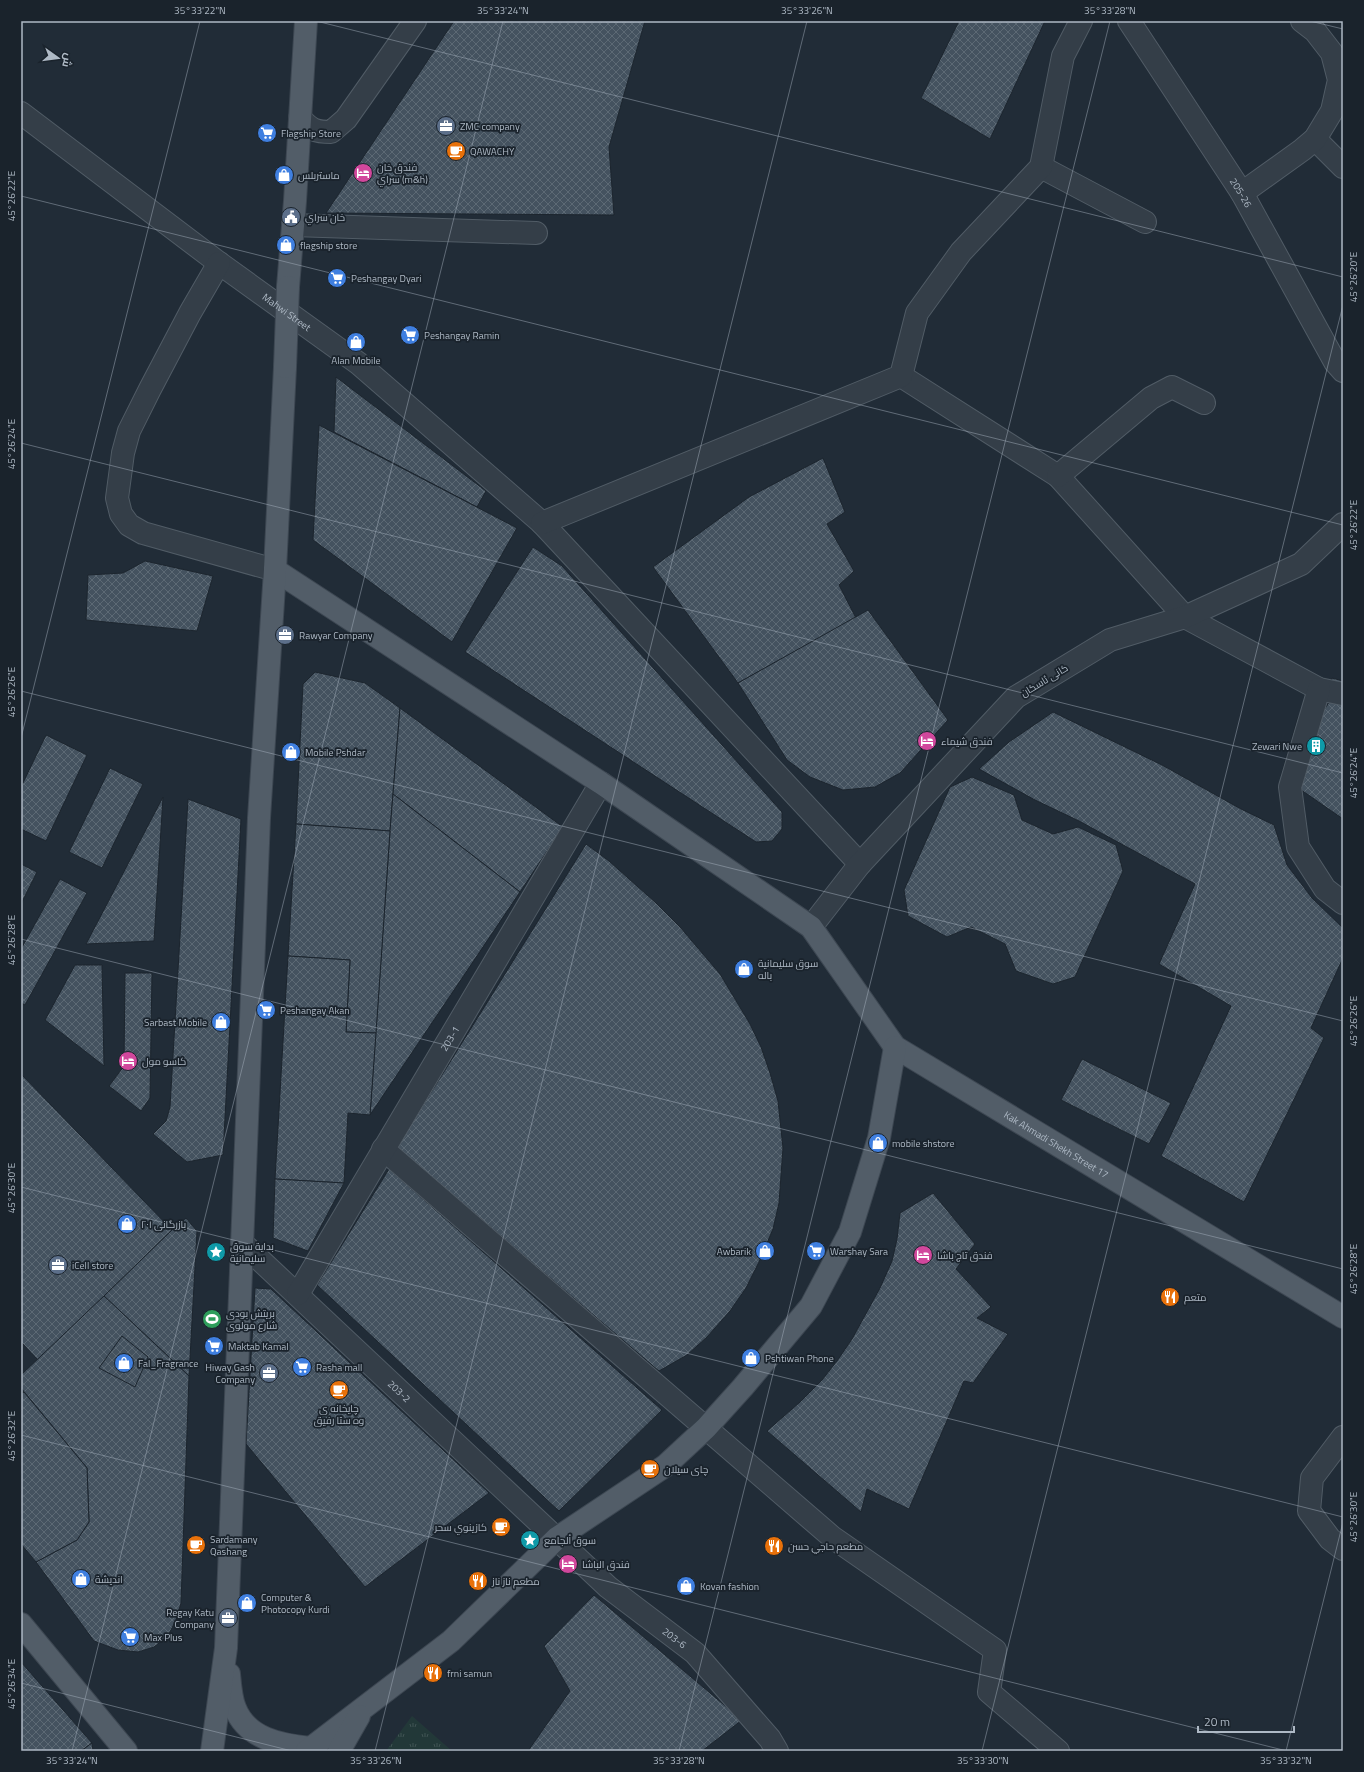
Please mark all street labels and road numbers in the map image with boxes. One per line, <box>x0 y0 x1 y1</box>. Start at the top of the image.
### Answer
street label: 205-26 <box>1226 175 1256 211</box>
street label: Mahwi Street <box>259 290 314 335</box>
street label: کانی ئاسکان <box>1018 660 1071 701</box>
street label: 203-1 <box>437 1023 463 1054</box>
street label: Kak Ahmadi Shekh Street 17 <box>1001 1107 1111 1182</box>
street label: 203-2 <box>384 1377 414 1406</box>
street label: 203-6 <box>659 1624 690 1652</box>

